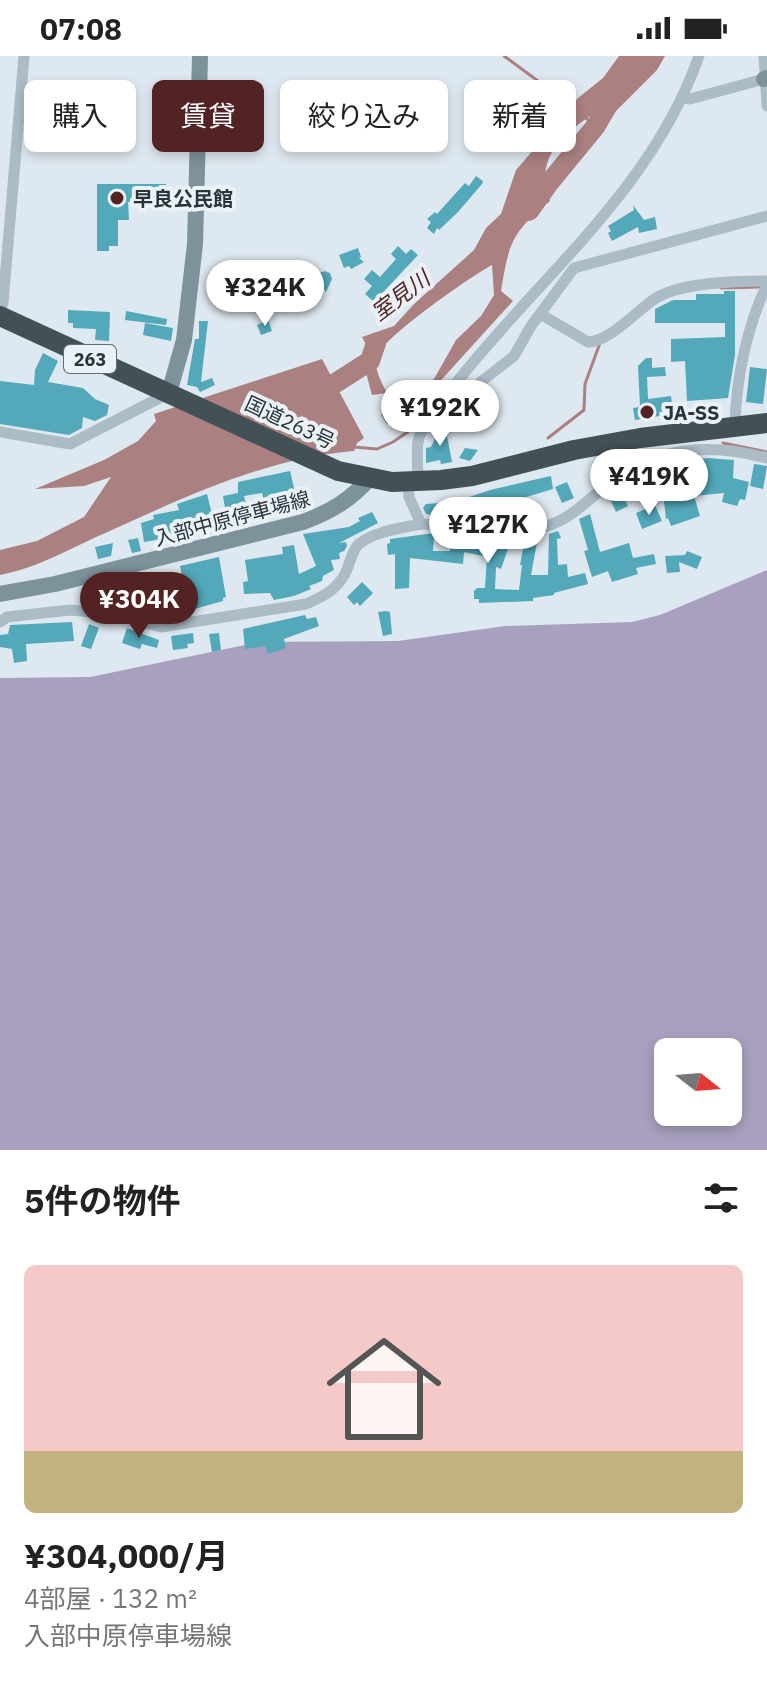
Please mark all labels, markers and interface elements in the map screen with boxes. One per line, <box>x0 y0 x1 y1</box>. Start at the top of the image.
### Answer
text: 07:08 <box>40 9 122 48</box>
chip: 購入 <box>24 80 136 152</box>
chip: 賃貸 <box>152 80 264 152</box>
chip: 絞り込み <box>280 80 448 152</box>
chip: 新着 <box>464 80 576 152</box>
place label: 早良公民館 <box>133 185 233 212</box>
marker: 早良公民館 <box>108 189 126 207</box>
pin: ¥324K <box>209 260 321 328</box>
water label: 室見川 <box>365 262 437 326</box>
text: ¥324K <box>224 269 306 303</box>
road number: 263 <box>64 345 116 373</box>
pin: ¥192K <box>384 380 496 448</box>
street label: 国道263号 <box>241 389 339 455</box>
text: ¥192K <box>399 389 481 423</box>
place label: JA-SS <box>663 399 720 426</box>
marker: JA-SS <box>638 403 656 421</box>
pin: ¥419K <box>593 449 705 517</box>
text: ¥419K <box>608 458 690 492</box>
street label: 入部中原停車場線 <box>151 484 313 552</box>
pin: ¥127K <box>432 497 544 565</box>
text: ¥127K <box>447 506 529 540</box>
pin: ¥304K <box>83 572 195 640</box>
text: ¥304K <box>98 581 180 615</box>
north arrow <box>654 1038 742 1126</box>
map controls <box>654 1038 742 1126</box>
icon: filters <box>699 1176 743 1220</box>
text: 5件の物件 <box>24 1178 180 1222</box>
icon: home <box>312 1317 456 1461</box>
text: ¥304,000/月 <box>24 1533 229 1577</box>
text: 4部屋 · 132 m² <box>24 1581 197 1615</box>
text: 入部中原停車場線 <box>24 1618 232 1652</box>

